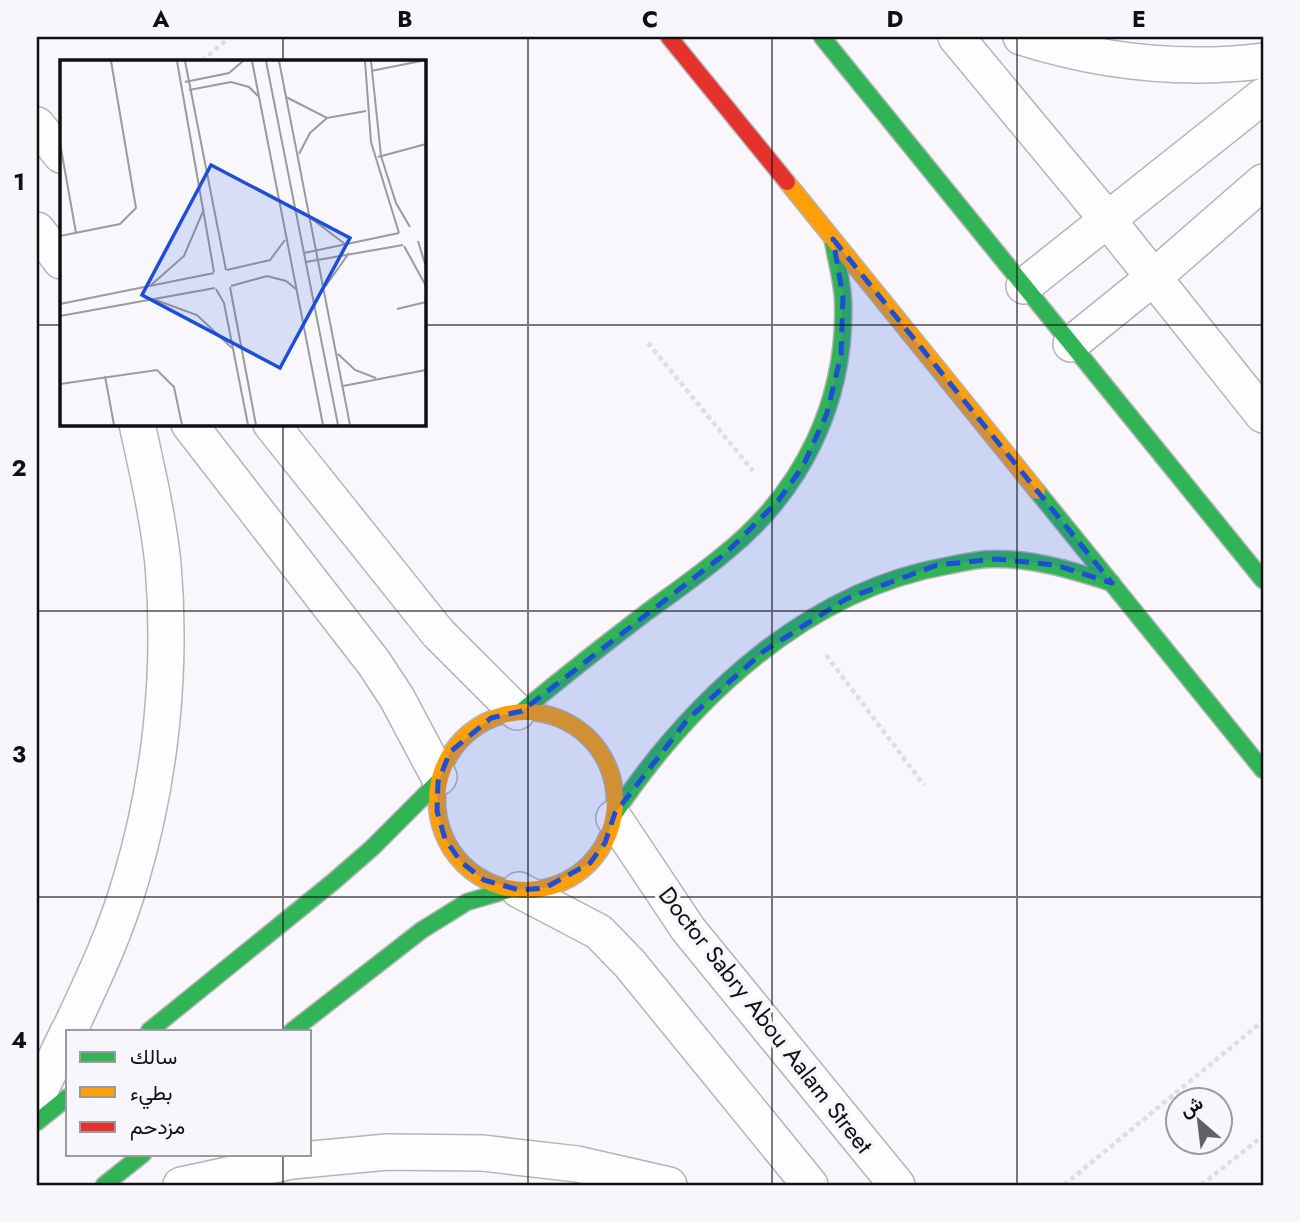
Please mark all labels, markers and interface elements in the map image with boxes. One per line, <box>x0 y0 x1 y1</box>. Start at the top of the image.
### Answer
text: A <box>152 2 170 36</box>
text: B <box>397 2 413 36</box>
text: C <box>642 2 658 36</box>
text: D <box>887 2 904 36</box>
text: E <box>1132 2 1146 36</box>
inset map <box>60 60 425 425</box>
text: 1 <box>13 165 25 199</box>
text: 2 <box>11 451 27 485</box>
text: 3 <box>12 737 26 771</box>
street label: Doctor Sabry Abou Aalam Street <box>651 879 882 1161</box>
text: 4 <box>11 1023 27 1057</box>
legend <box>66 1030 312 1156</box>
text: سالك <box>130 1042 177 1072</box>
text: بطيء <box>130 1078 173 1110</box>
north arrow <box>1164 1086 1234 1156</box>
text: ش <box>1175 1089 1208 1124</box>
text: مزدحم <box>130 1112 185 1142</box>

